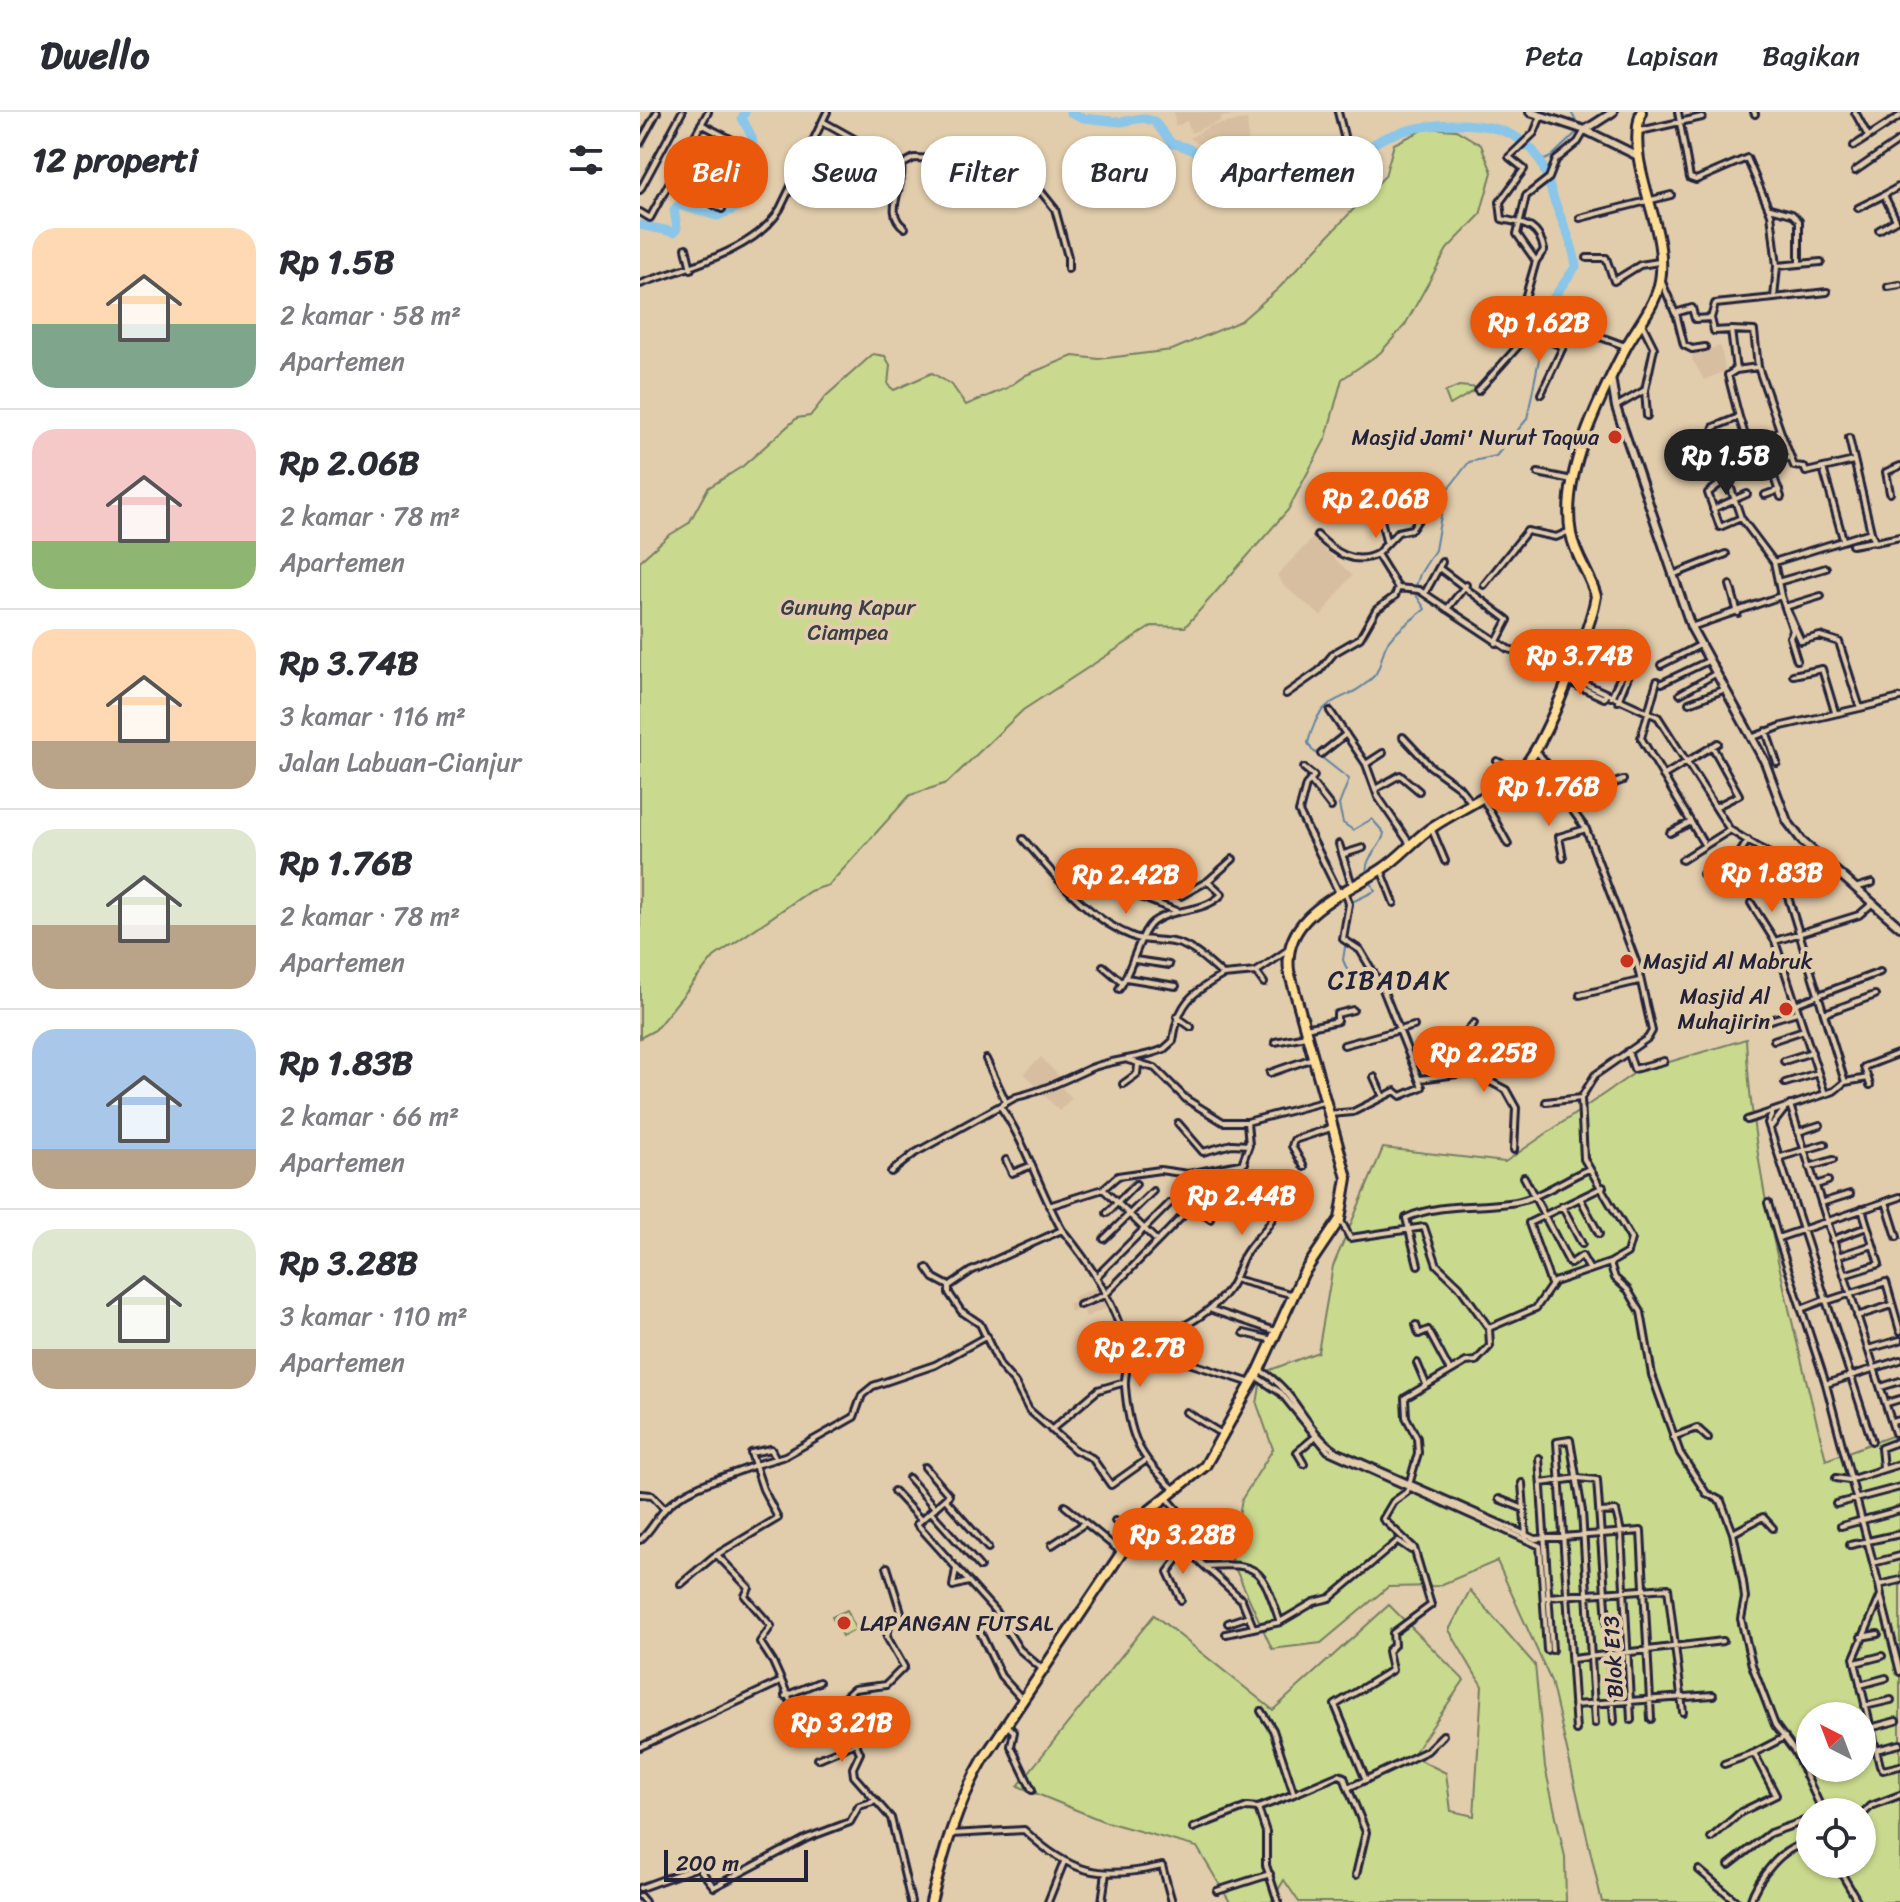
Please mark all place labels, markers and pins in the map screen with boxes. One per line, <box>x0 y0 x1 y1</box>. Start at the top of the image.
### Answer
pin: Rp 1.62B <box>1456 296 1622 364</box>
place label: Masjid Jami' Nurut Taqwa <box>1351 418 1600 457</box>
marker: Masjid Jami' Nurut Taqwa <box>1606 428 1624 446</box>
pin: Rp 1.5B <box>1652 429 1800 497</box>
pin: Rp 2.06B <box>1293 472 1459 540</box>
pin: Rp 3.74B <box>1497 629 1663 697</box>
pin: Rp 1.76B <box>1466 760 1632 828</box>
pin: Rp 1.83B <box>1689 846 1855 914</box>
pin: Rp 2.42B <box>1043 848 1209 916</box>
place label: Masjid Al Mabruk <box>1643 942 1813 981</box>
marker: Masjid Al Mabruk <box>1618 952 1636 970</box>
place label: Masjid Al Muhajirin <box>1678 977 1771 1041</box>
marker: Masjid Al Muhajirin <box>1777 1000 1795 1018</box>
pin: Rp 2.25B <box>1401 1026 1567 1094</box>
pin: Rp 2.44B <box>1159 1169 1325 1237</box>
pin: Rp 2.7B <box>1066 1321 1214 1389</box>
pin: Rp 3.28B <box>1100 1508 1266 1576</box>
place label: LAPANGAN FUTSAL <box>860 1604 1054 1643</box>
marker: LAPANGAN FUTSAL <box>835 1614 853 1632</box>
pin: Rp 3.21B <box>759 1696 925 1764</box>

